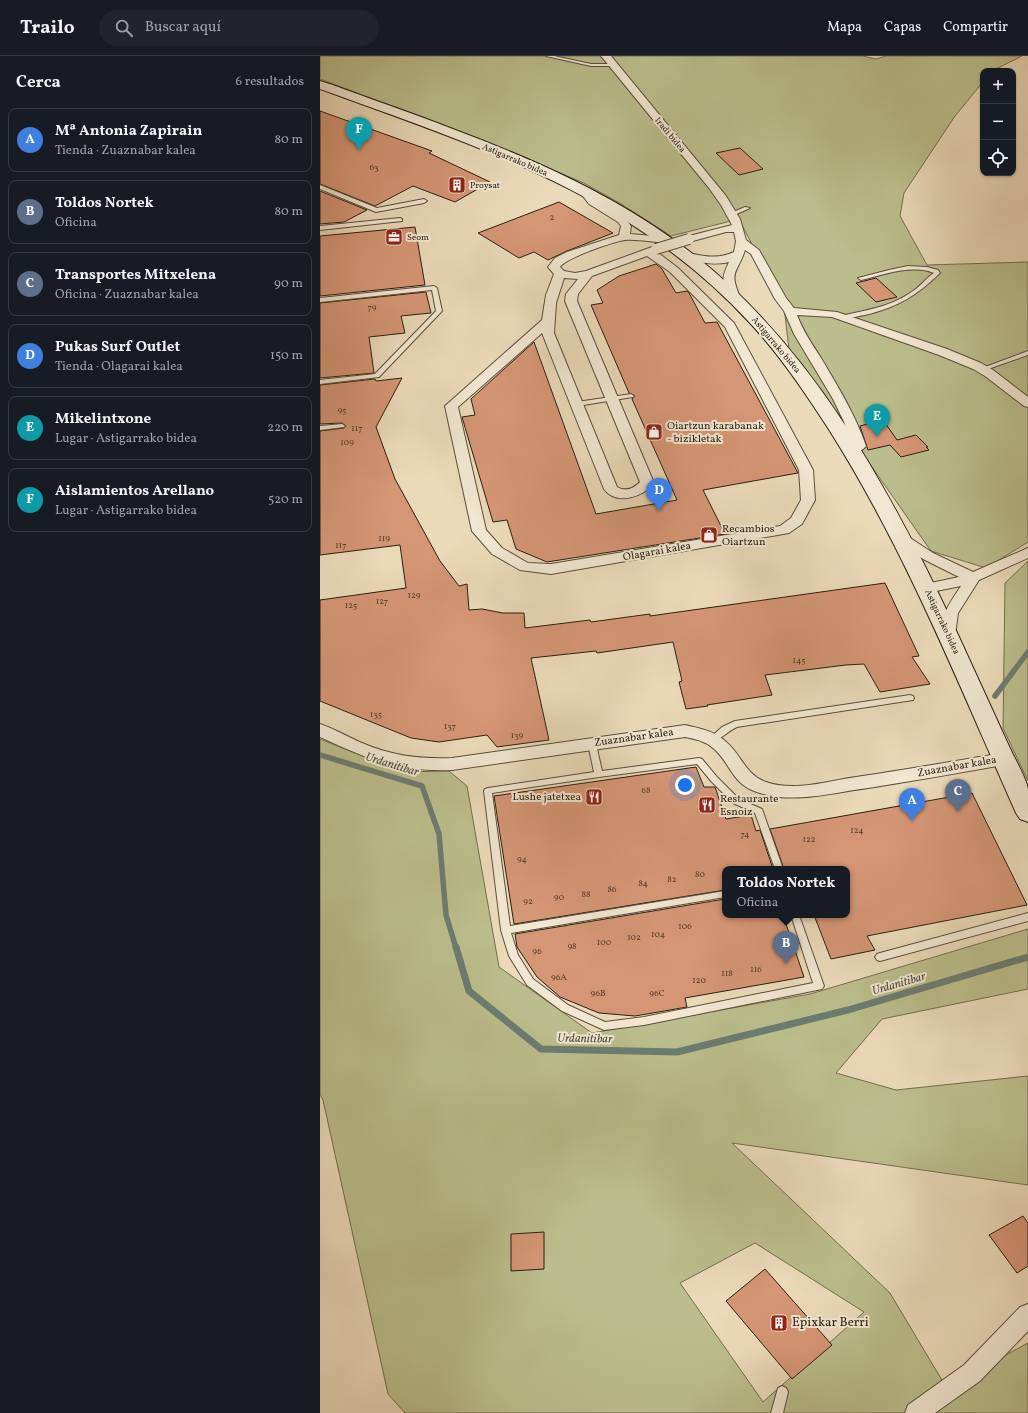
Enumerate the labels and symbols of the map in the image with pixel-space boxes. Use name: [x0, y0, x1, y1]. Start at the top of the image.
street label: Iradi bidea: [651, 115, 689, 156]
pin: F: [346, 117, 372, 150]
street label: Astigarrako bidea: [480, 140, 550, 180]
house number: 63: [369, 161, 379, 174]
building icon: Proysat: [447, 175, 467, 195]
place label: Proysat: [470, 179, 500, 192]
house number: 2: [550, 211, 555, 224]
office icon: Seom: [384, 227, 404, 247]
place label: Seom: [407, 231, 429, 244]
house number: 79: [368, 301, 377, 314]
street label: Astigarrako bidea: [749, 314, 804, 376]
house number: 95: [338, 404, 346, 417]
pin: E: [864, 404, 890, 437]
place label: Oiartzun karabanak - bizikletak: [667, 419, 764, 447]
house number: 117: [351, 422, 363, 435]
shop icon: Oiartzun karabanak - bizikletak: [644, 422, 664, 442]
house number: 109: [340, 436, 354, 449]
pin: D: [646, 478, 672, 511]
place label: Recambios Oiartzun: [722, 522, 775, 550]
shop icon: Recambios Oiartzun: [699, 525, 719, 545]
house number: 119: [378, 532, 390, 545]
house number: 117: [335, 539, 347, 552]
street label: Olagarai kalea: [622, 539, 693, 565]
street label: Astigarrako bidea: [921, 588, 963, 657]
house number: 129: [408, 589, 421, 602]
house number: 127: [376, 595, 388, 608]
house number: 125: [345, 599, 357, 612]
house number: 145: [793, 654, 805, 667]
house number: 135: [370, 708, 382, 721]
house number: 137: [444, 720, 456, 733]
street label: Zuaznabar kalea: [593, 725, 675, 751]
house number: 139: [511, 729, 524, 742]
water label: Urdanitibar: [363, 749, 421, 781]
street label: Zuaznabar kalea: [916, 753, 998, 781]
your location: [675, 775, 695, 795]
pin: C: [945, 779, 971, 812]
house number: 68: [641, 784, 651, 797]
restaurant icon: Lushe jatetxea: [584, 787, 604, 807]
pin: A: [899, 788, 925, 821]
place label: Lushe jatetxea: [513, 790, 582, 805]
place label: Restaurante Esnoiz: [720, 792, 778, 820]
restaurant icon: Restaurante Esnoiz: [697, 795, 717, 815]
house number: 124: [850, 824, 864, 837]
house number: 74: [741, 828, 749, 841]
house number: 122: [802, 833, 816, 846]
house number: 94: [517, 853, 527, 866]
house number: 80: [695, 868, 706, 881]
house number: 82: [667, 873, 677, 886]
house number: 84: [638, 877, 648, 890]
house number: 86: [607, 883, 617, 896]
house number: 88: [581, 888, 591, 901]
house number: 90: [554, 891, 565, 904]
house number: 92: [523, 895, 533, 908]
house number: 106: [678, 920, 692, 933]
house number: 104: [651, 928, 665, 941]
house number: 102: [627, 931, 641, 944]
pin: B: [773, 931, 799, 964]
house number: 100: [597, 936, 612, 949]
house number: 98: [567, 940, 577, 953]
house number: 96: [532, 945, 542, 958]
house number: 116: [750, 963, 762, 976]
house number: 118: [721, 967, 733, 980]
water label: Urdanitibar: [870, 969, 928, 999]
house number: 96A: [551, 971, 568, 984]
house number: 120: [692, 974, 706, 987]
house number: 96B: [590, 987, 606, 1000]
house number: 96C: [649, 987, 665, 1000]
water label: Urdanitibar: [557, 1031, 613, 1047]
building icon: Epixkar Berri: [769, 1313, 789, 1333]
place label: Epixkar Berri: [792, 1314, 869, 1332]

